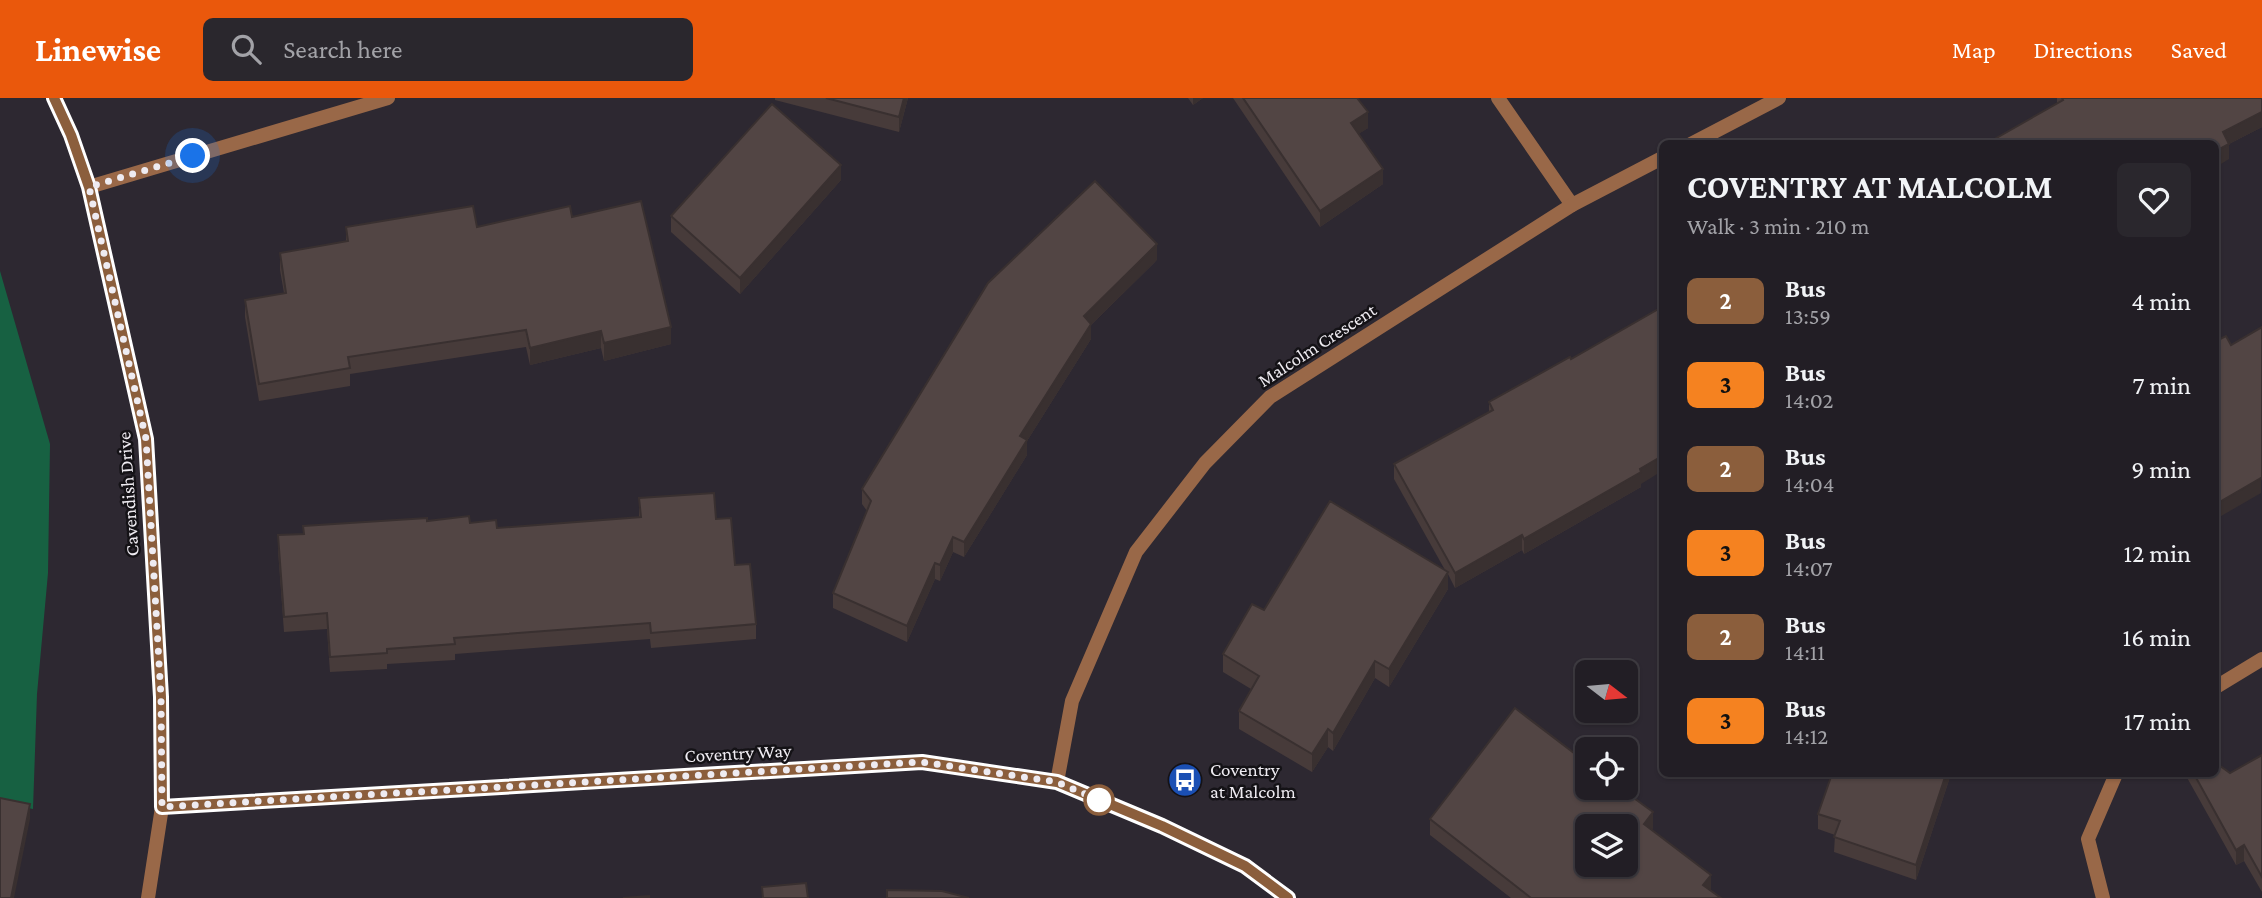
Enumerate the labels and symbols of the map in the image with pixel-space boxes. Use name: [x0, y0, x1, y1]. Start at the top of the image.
your location: [175, 138, 210, 173]
street label: Malcolm Crescent: [1254, 299, 1381, 391]
street label: Cavendish Drive: [113, 431, 143, 557]
north arrow: [1575, 660, 1638, 723]
street label: Coventry Way: [684, 740, 792, 766]
place label: Coventry at Malcolm: [1210, 759, 1296, 802]
bus stop icon: Coventry at Malcolm: [1166, 761, 1204, 799]
unlabelled marker: [1084, 785, 1114, 815]

